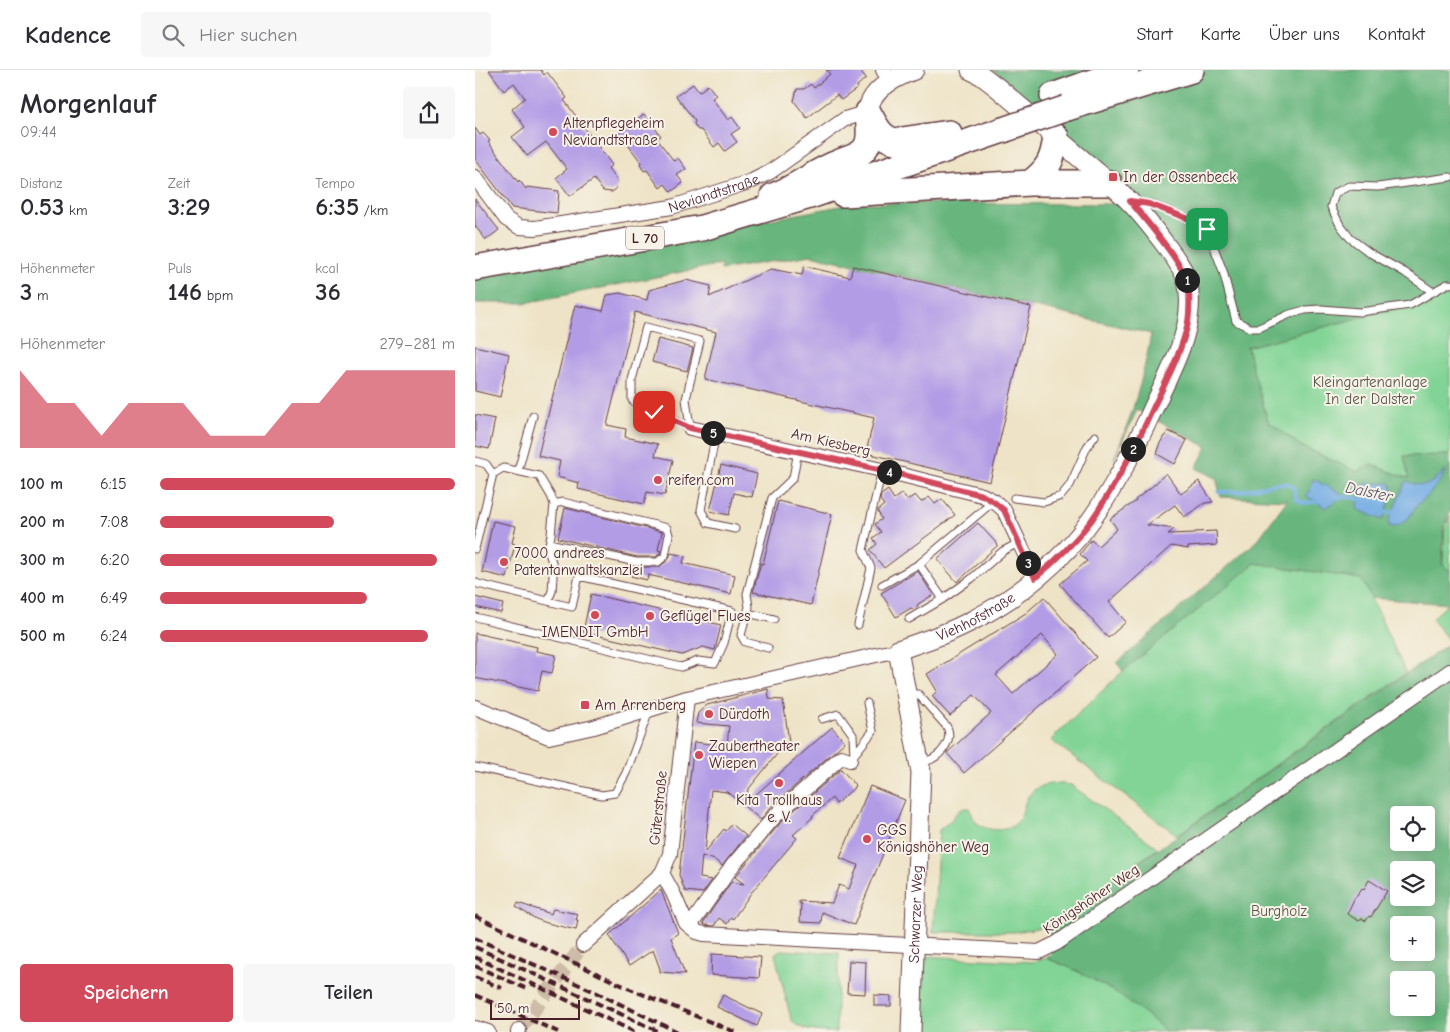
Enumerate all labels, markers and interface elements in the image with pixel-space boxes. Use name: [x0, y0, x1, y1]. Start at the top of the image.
search box: [141, 12, 491, 57]
text: Kadence: [25, 21, 111, 49]
icon: search: [159, 21, 187, 49]
text: Hier suchen: [199, 24, 298, 46]
text: Start: [1136, 24, 1173, 45]
text: Karte: [1201, 24, 1241, 45]
text: Über uns: [1269, 24, 1340, 45]
text: Kontakt: [1368, 24, 1425, 45]
button: share: [403, 87, 455, 139]
text: Morgenlauf: [20, 88, 156, 120]
place label: Altenpflegeheim Neviandtstraße: [563, 114, 664, 149]
text: 09:44: [20, 123, 57, 141]
marker: Altenpflegeheim Neviandtstraße: [547, 126, 559, 138]
place label: In der Ossenbeck: [1123, 168, 1237, 186]
street label: Neviandtstraße: [666, 170, 763, 217]
marker: In der Ossenbeck: [1107, 171, 1119, 183]
text: Distanz: [20, 175, 62, 192]
text: Zeit: [168, 175, 190, 192]
text: Tempo: [315, 175, 355, 192]
text: 0.53: [20, 192, 64, 221]
text: 3:29: [168, 192, 211, 221]
text: 6:35: [315, 192, 359, 221]
text: km: [64, 202, 87, 219]
text: /km: [359, 202, 388, 219]
pin: [1186, 208, 1228, 250]
icon: arrive: [1193, 215, 1221, 243]
road number: L 70: [626, 226, 664, 250]
text: Höhenmeter: [20, 260, 95, 277]
text: Puls: [168, 260, 192, 277]
text: kcal: [315, 260, 339, 277]
pin: 1: [1175, 268, 1199, 292]
text: 1: [1185, 272, 1190, 289]
text: 3: [20, 277, 32, 306]
text: 146: [168, 277, 202, 306]
text: 36: [315, 277, 341, 306]
text: m: [32, 287, 49, 304]
text: bpm: [202, 287, 233, 304]
text: Höhenmeter: [20, 335, 105, 353]
text: 279–281 m: [380, 335, 455, 353]
park label: Kleingartenanlage In der Dalster: [1313, 373, 1428, 408]
pin: [633, 391, 675, 433]
icon: check: [640, 398, 668, 426]
pin: 5: [701, 420, 725, 446]
street label: Am Kiesberg: [790, 424, 872, 460]
text: 5: [710, 425, 717, 442]
pin: 2: [1121, 436, 1145, 462]
text: 2: [1130, 441, 1137, 458]
pin: 4: [877, 460, 901, 484]
text: 4: [886, 464, 893, 481]
place label: reifen.com: [668, 471, 734, 489]
marker: reifen.com: [652, 474, 664, 486]
text: 100 m: [20, 475, 63, 493]
text: 6:15: [100, 475, 127, 493]
water label: Dalster: [1344, 478, 1395, 506]
text: 200 m: [20, 513, 65, 531]
text: 7:08: [100, 513, 128, 531]
place label: 7000 andrees Patentanwaltskanzlei: [514, 544, 643, 579]
pin: 3: [1015, 550, 1041, 576]
text: 300 m: [20, 551, 65, 569]
text: 6:20: [100, 551, 130, 569]
text: 3: [1025, 555, 1032, 572]
marker: 7000 andrees Patentanwaltskanzlei: [498, 556, 510, 568]
street label: Viehhofstraße: [934, 588, 1019, 645]
text: 400 m: [20, 589, 64, 607]
text: 6:49: [100, 589, 128, 607]
place label: Geflügel Flues: [660, 607, 751, 625]
marker: IMENDIT GmbH: [589, 609, 601, 621]
marker: Geflügel Flues: [644, 610, 656, 622]
place label: IMENDIT GmbH: [541, 623, 649, 641]
text: 500 m: [20, 627, 65, 645]
text: 6:24: [100, 627, 128, 645]
place label: Am Arrenberg: [595, 696, 686, 714]
marker: Am Arrenberg: [579, 699, 591, 711]
place label: Dürdoth: [719, 705, 770, 723]
marker: Dürdoth: [703, 708, 715, 720]
place label: Zaubertheater Wiepen: [709, 737, 800, 772]
marker: Zaubertheater Wiepen: [693, 749, 705, 761]
street label: Güterstraße: [645, 769, 671, 846]
marker: Kita Trollhaus e. V.: [773, 777, 785, 789]
place label: Kita Trollhaus e. V.: [736, 791, 822, 826]
map controls: [1390, 806, 1435, 1016]
button: locate: [1390, 806, 1435, 851]
place label: GGS Königshöher Weg: [877, 821, 989, 856]
marker: GGS Königshöher Weg: [861, 833, 873, 845]
street label: Königshöher Weg: [1039, 860, 1143, 938]
button: layers: [1390, 861, 1435, 906]
street label: Schwarzer Weg: [905, 865, 926, 963]
park label: Burgholz: [1251, 902, 1308, 920]
button: +: [1390, 916, 1435, 961]
button: Speichern: [20, 964, 233, 1022]
button: Teilen: [243, 964, 455, 1022]
button: −: [1390, 971, 1435, 1016]
scale bar: [490, 997, 580, 1020]
text: 50 m: [497, 1000, 529, 1017]

